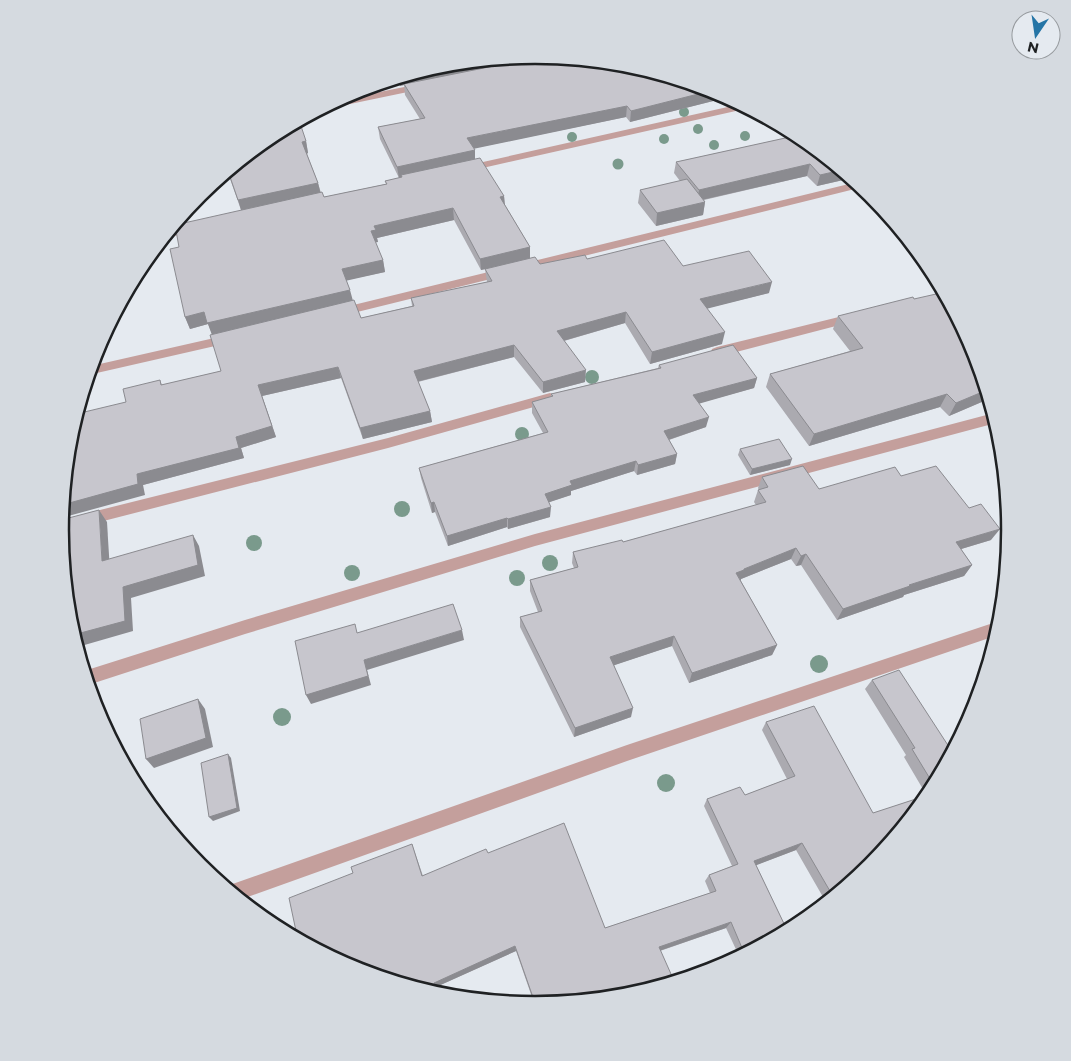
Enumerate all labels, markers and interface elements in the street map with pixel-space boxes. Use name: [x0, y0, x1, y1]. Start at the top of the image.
north arrow: [1011, 10, 1061, 60]
text: N: [1026, 38, 1041, 58]

